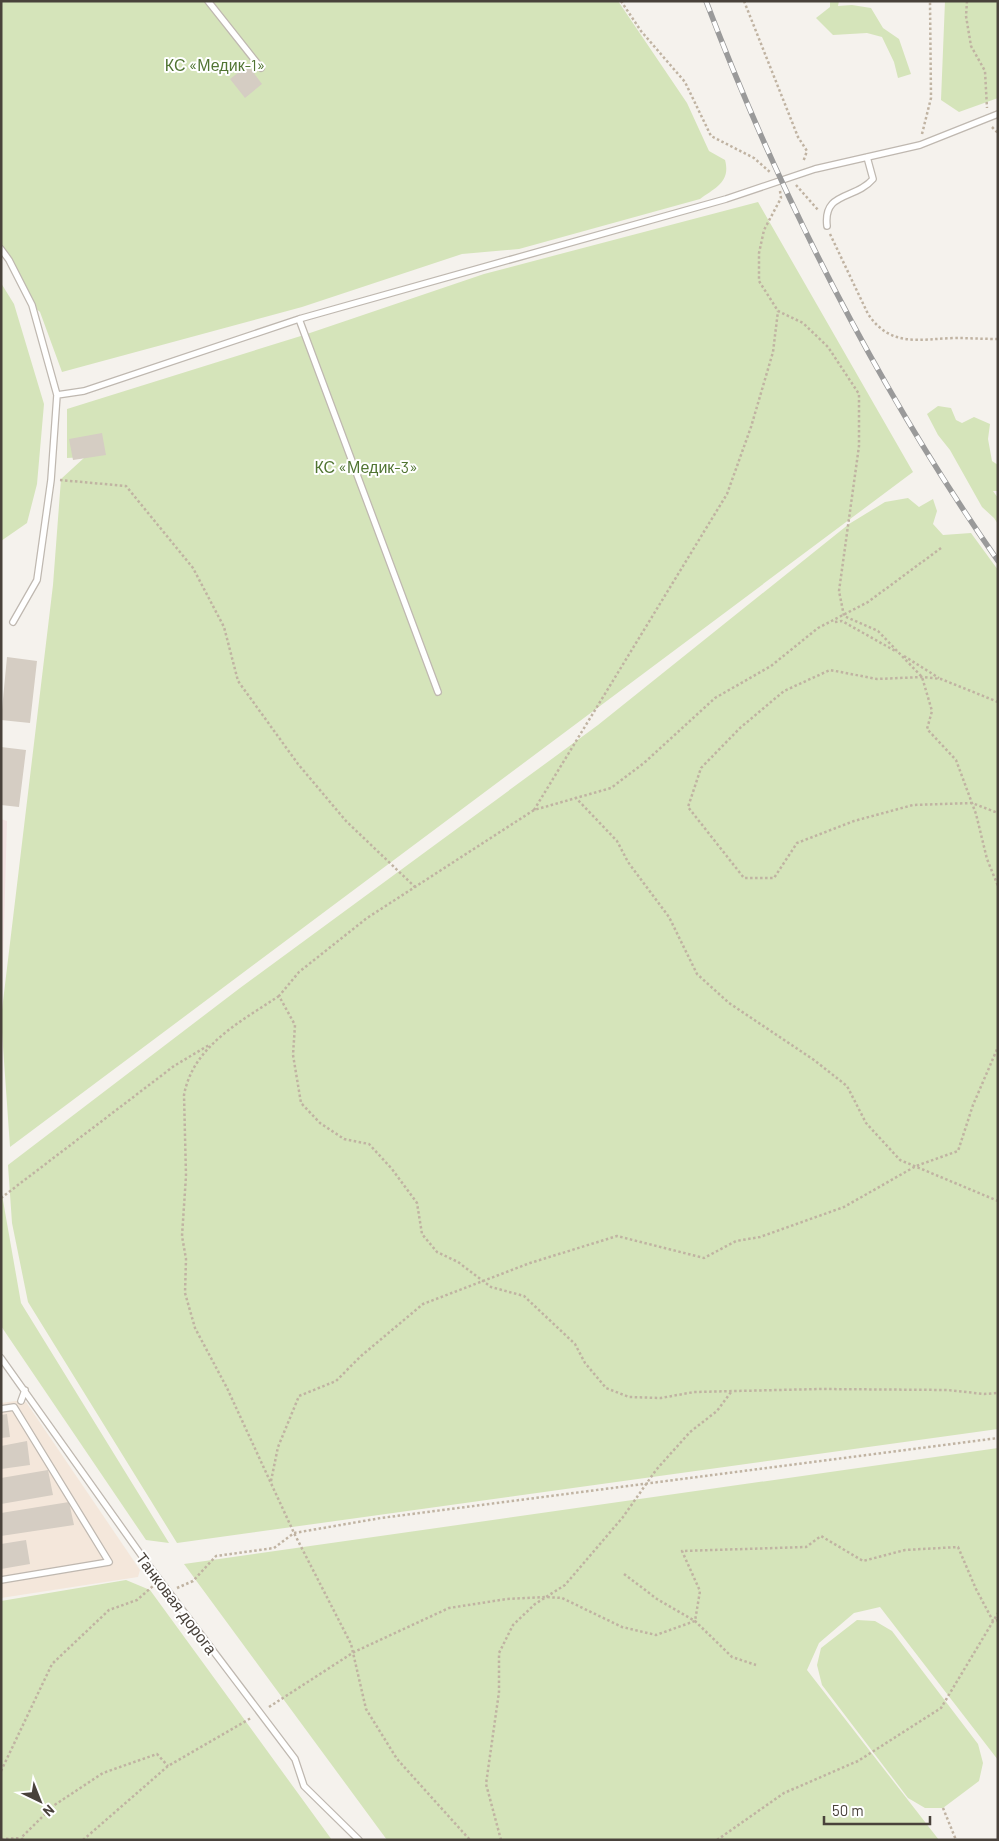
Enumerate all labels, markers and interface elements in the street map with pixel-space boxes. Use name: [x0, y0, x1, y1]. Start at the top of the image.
park label: КС «Медик-1»: [165, 55, 265, 74]
park label: КС «Медик-3»: [314, 457, 418, 476]
street label: Танковая дорога: [133, 1548, 221, 1658]
north arrow: [15, 1776, 65, 1826]
scale bar: [824, 1794, 930, 1826]
text: N: [40, 1801, 58, 1820]
text: 50 m: [832, 1801, 864, 1819]

